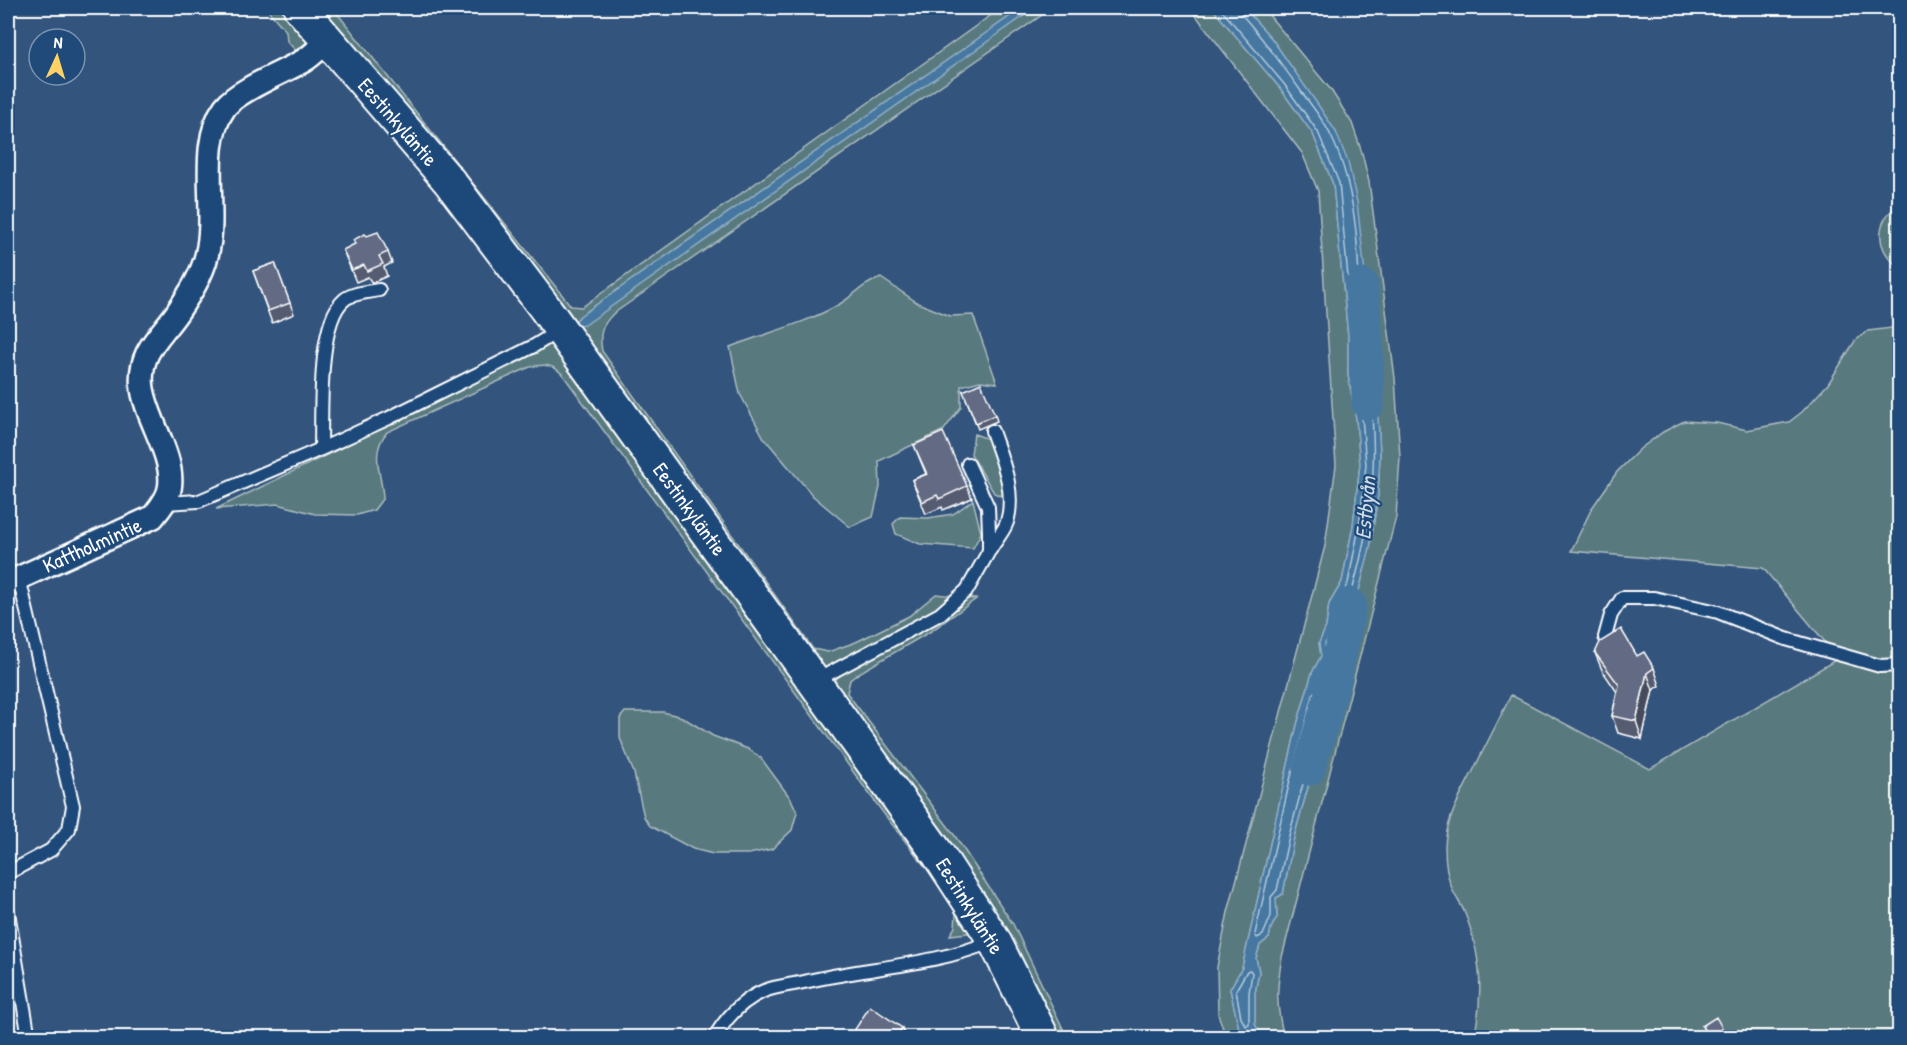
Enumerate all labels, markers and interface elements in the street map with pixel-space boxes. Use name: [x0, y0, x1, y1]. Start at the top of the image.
north arrow: [27, 27, 87, 87]
text: N: [53, 31, 64, 53]
street label: Eestinkyläntie: [352, 72, 444, 172]
street label: Eestinkyläntie: [646, 457, 734, 561]
water label: Estbyån: [1347, 473, 1383, 541]
street label: Kattholmintie: [38, 510, 146, 580]
street label: Eestinkyläntie: [929, 852, 1011, 960]

